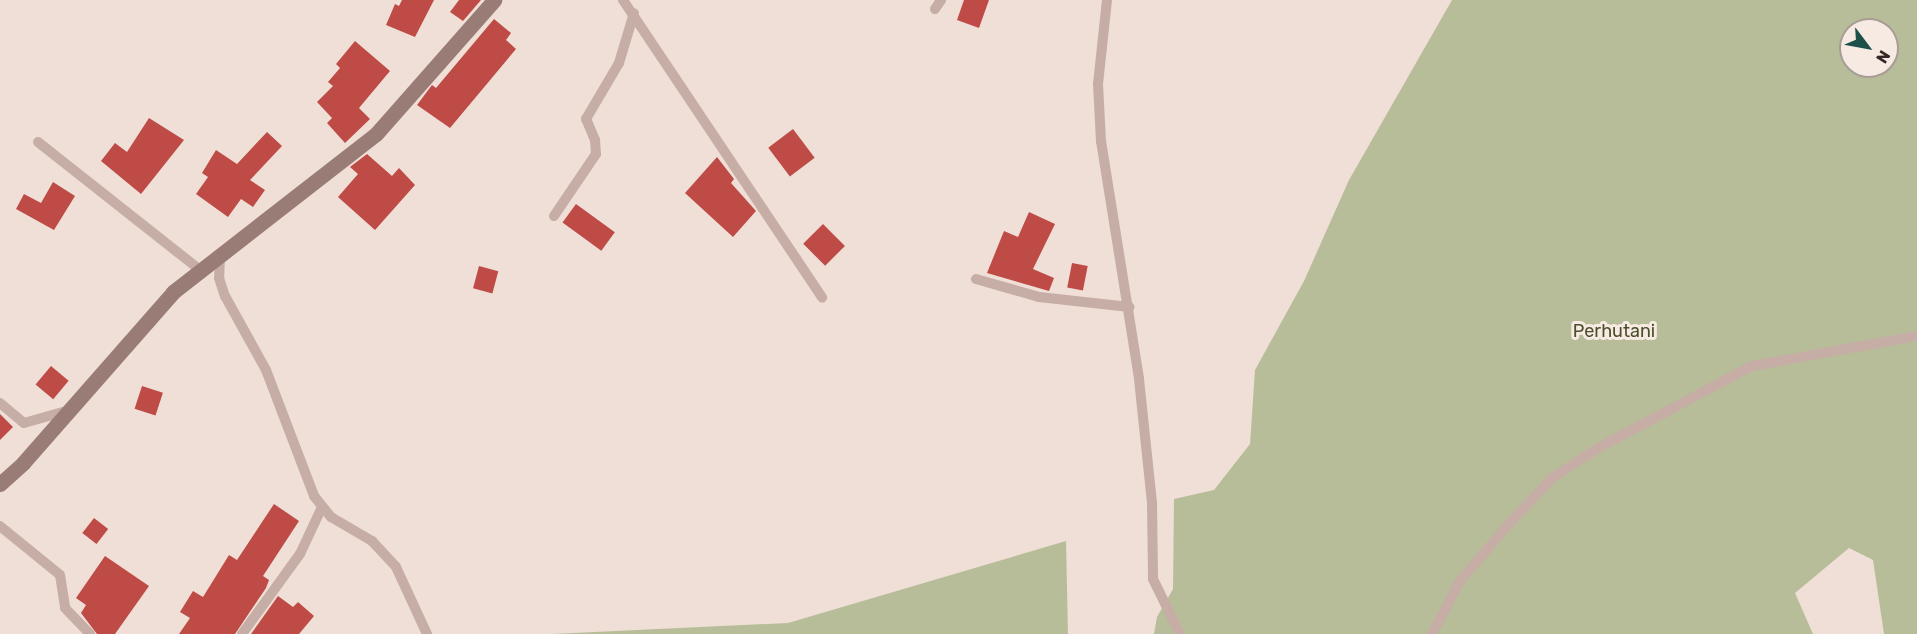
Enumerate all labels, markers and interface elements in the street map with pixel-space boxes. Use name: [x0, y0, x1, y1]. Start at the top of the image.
north arrow: [1839, 18, 1899, 78]
text: N: [1872, 47, 1894, 67]
park label: Perhutani: [1573, 320, 1655, 342]

